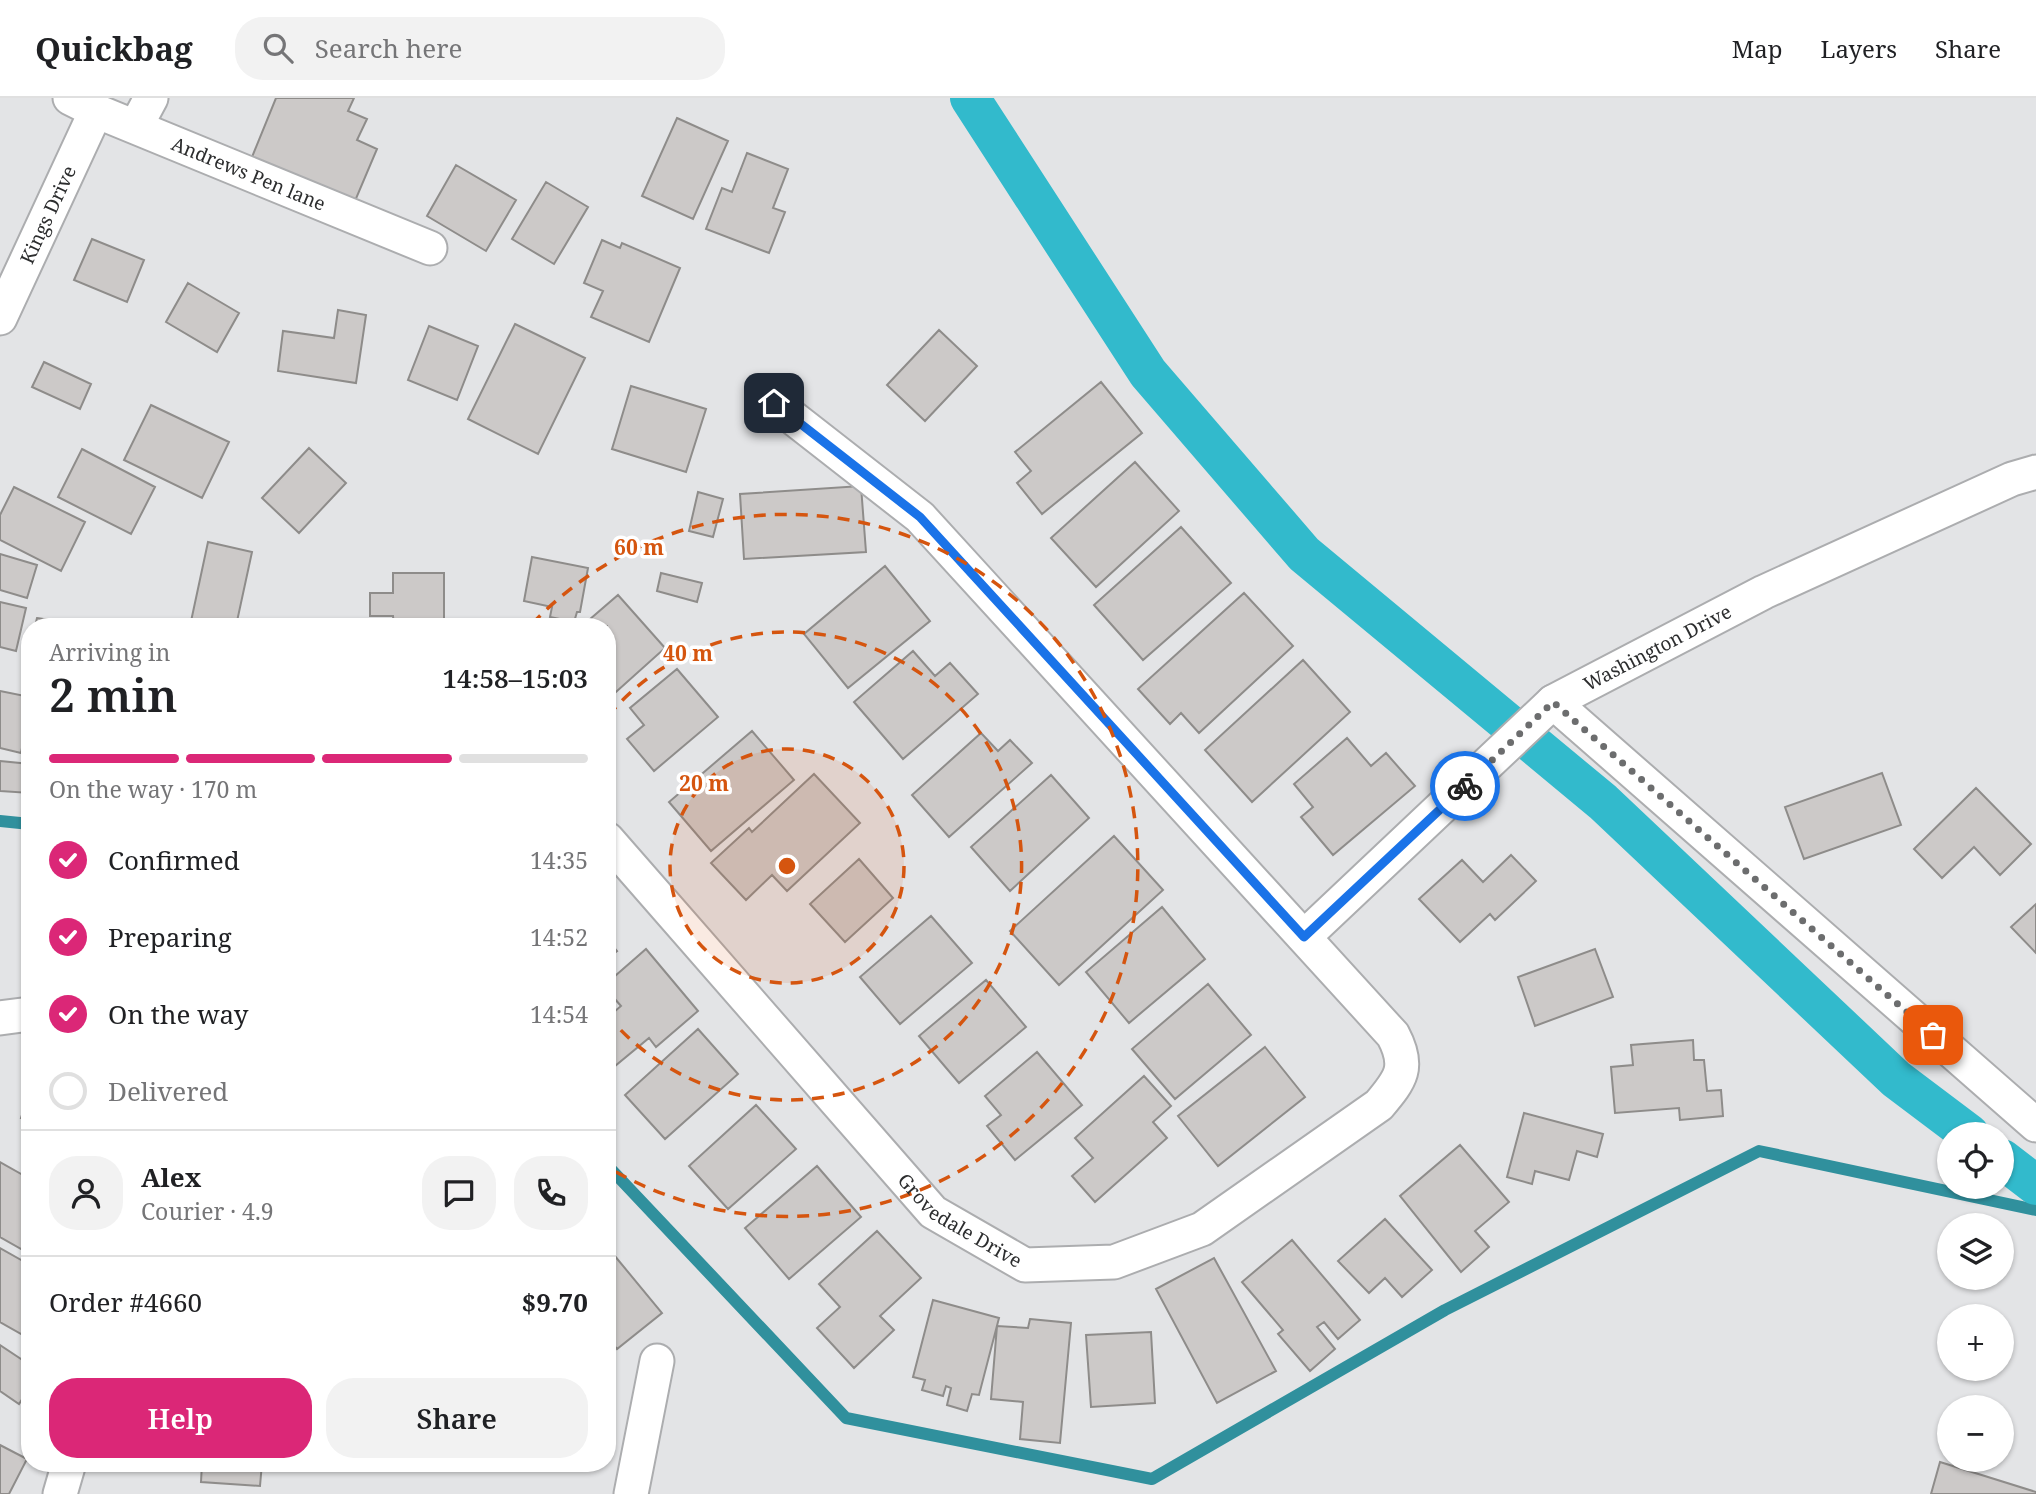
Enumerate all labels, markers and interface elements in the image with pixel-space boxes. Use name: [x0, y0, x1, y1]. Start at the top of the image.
search box: [235, 17, 725, 80]
text: Quickbag: [35, 26, 193, 71]
icon: search: [259, 29, 297, 67]
text: Search here: [315, 30, 462, 66]
text: Map: [1732, 32, 1783, 65]
text: Layers: [1821, 32, 1897, 65]
text: Share: [1935, 32, 2001, 65]
street label: Andrews Pen lane: [168, 130, 330, 217]
street label: Kings Drive: [14, 161, 82, 268]
pin: [744, 373, 804, 433]
icon: home: [755, 384, 793, 422]
text: 60 m: [614, 533, 664, 561]
street label: Washington Drive: [1579, 598, 1736, 697]
text: Arriving in: [49, 636, 170, 668]
text: 40 m: [663, 639, 713, 667]
text: 14:58–15:03: [442, 660, 588, 696]
text: 2 min: [49, 663, 177, 725]
courier: [1430, 751, 1500, 821]
icon: bike: [1446, 767, 1484, 805]
text: 20 m: [679, 769, 729, 797]
text: On the way · 170 m: [49, 773, 257, 805]
icon: check: [49, 841, 87, 879]
text: Confirmed: [108, 842, 240, 878]
text: 14:35: [530, 844, 588, 876]
centre of rings: [775, 854, 799, 878]
icon: check: [49, 918, 87, 956]
text: Preparing: [108, 919, 232, 955]
text: 14:52: [530, 921, 588, 953]
icon: check: [49, 995, 87, 1033]
text: On the way: [108, 996, 248, 1032]
text: 14:54: [530, 998, 588, 1030]
pin: [1903, 1005, 1963, 1065]
icon: bag: [1914, 1016, 1952, 1054]
text: Delivered: [108, 1073, 228, 1109]
map controls: [1937, 1122, 2014, 1472]
button: locate: [1937, 1122, 2014, 1199]
button: person: [49, 1156, 123, 1230]
button: chat: [422, 1156, 496, 1230]
button: phone: [514, 1156, 588, 1230]
text: Alex: [141, 1159, 201, 1195]
street label: Grovedale Drive: [892, 1168, 1027, 1274]
text: Courier · 4.9: [141, 1195, 274, 1227]
button: layers: [1937, 1213, 2014, 1290]
text: Order #4660: [49, 1284, 202, 1320]
text: $9.70: [522, 1284, 588, 1320]
button: +: [1937, 1304, 2014, 1381]
button: Help: [49, 1378, 312, 1458]
button: Share: [326, 1378, 588, 1458]
button: −: [1937, 1395, 2014, 1472]

